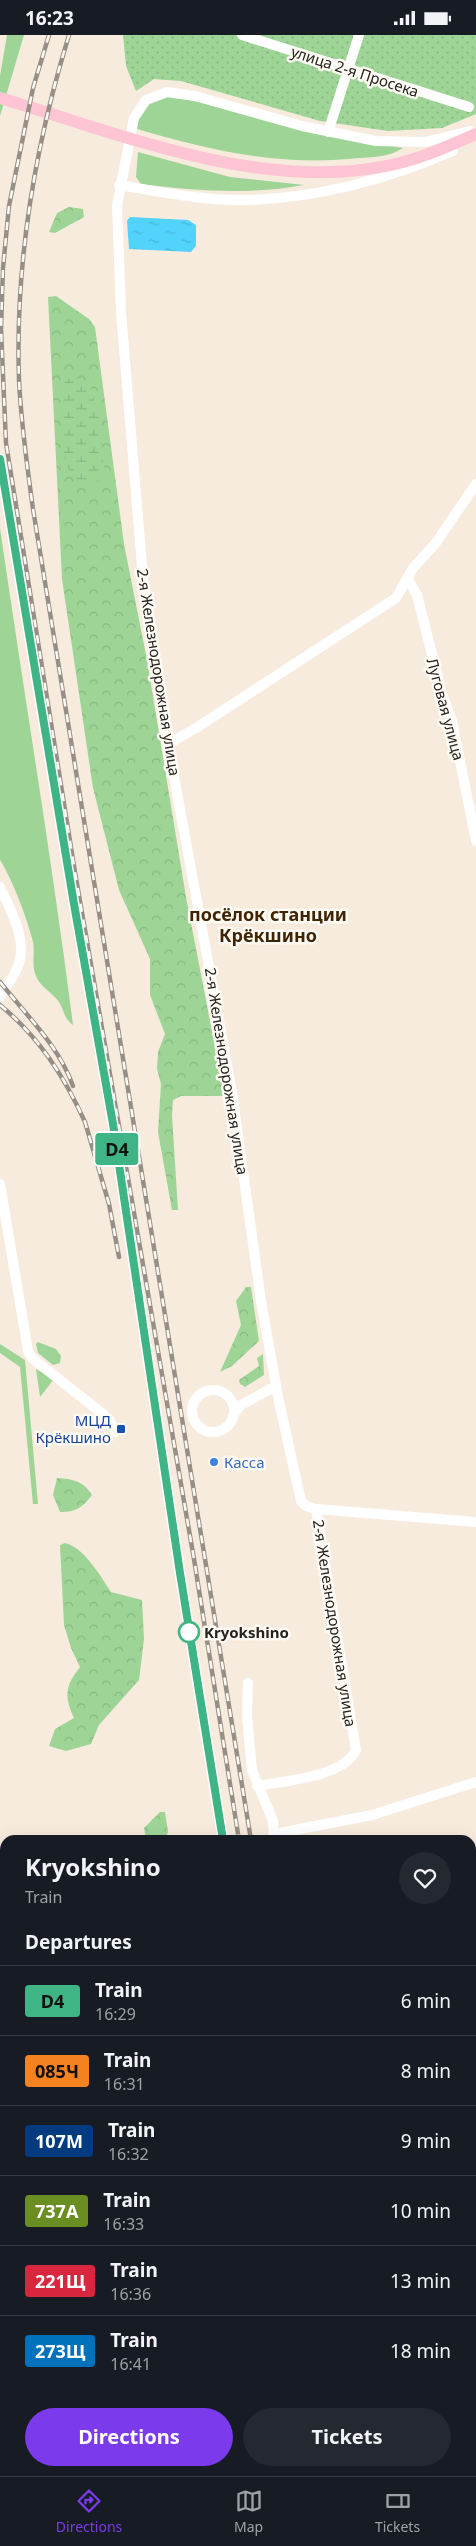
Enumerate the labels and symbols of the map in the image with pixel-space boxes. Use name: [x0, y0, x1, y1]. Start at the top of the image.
street label: улица 2-я Просека: [289, 41, 421, 101]
street label: 2-я Железнодорожная улица: [133, 567, 185, 777]
street label: Луговая улица: [423, 656, 469, 762]
district label: посёлок станции Крёкшино: [189, 902, 347, 947]
street label: 2-я Железнодорожная улица: [201, 966, 253, 1176]
line badge: D4: [94, 1133, 140, 1165]
place label: МЦД Крёкшино: [35, 1410, 111, 1447]
marker: МЦД Крёкшино: [115, 1423, 127, 1435]
place label: Касса: [224, 1452, 265, 1472]
marker: Касса: [208, 1456, 220, 1468]
street label: 2-я Железнодорожная улица: [309, 1518, 361, 1728]
marker: Kryokshino: [178, 1621, 200, 1643]
place label: Kryokshino: [204, 1622, 289, 1642]

